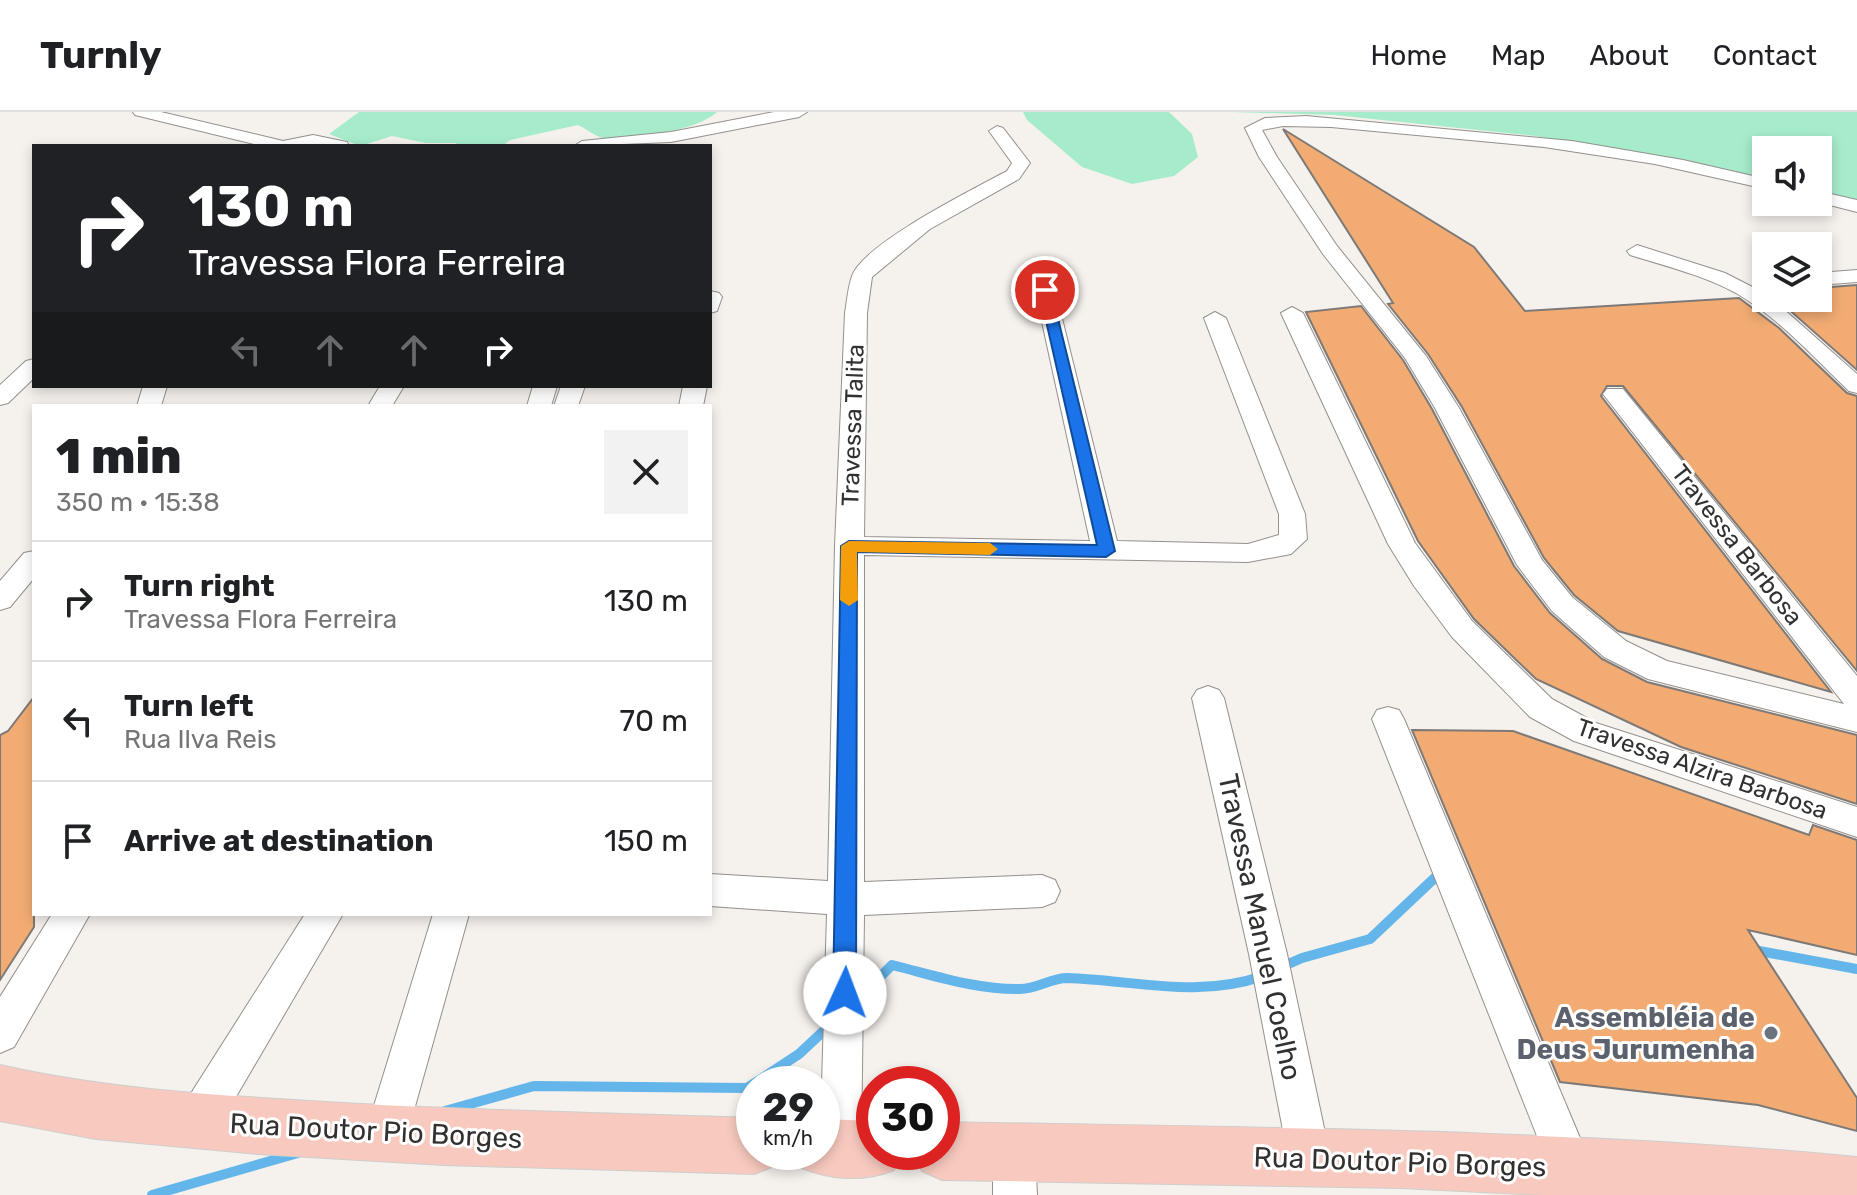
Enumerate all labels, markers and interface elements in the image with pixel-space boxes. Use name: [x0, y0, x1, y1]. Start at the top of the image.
text: Turnly: [40, 32, 162, 78]
text: Home: [1370, 39, 1447, 72]
text: Map: [1491, 39, 1545, 72]
text: About: [1589, 39, 1669, 72]
text: Contact: [1713, 39, 1817, 72]
map controls: [1752, 136, 1832, 312]
button: sound: [1752, 136, 1832, 216]
text: 130 m: [188, 174, 354, 240]
icon: right: [56, 176, 160, 280]
button: layers: [1752, 232, 1832, 312]
text: Travessa Flora Ferreira: [188, 241, 566, 284]
pin: [1011, 256, 1079, 324]
icon: arrive: [1023, 268, 1067, 312]
icon: left: [224, 328, 268, 372]
icon: ahead: [308, 328, 352, 372]
icon: ahead: [392, 328, 436, 372]
icon: right: [476, 328, 520, 372]
street label: Travessa Talita: [836, 343, 870, 507]
text: 1 min: [56, 428, 182, 485]
button: close: [604, 430, 688, 514]
street label: Travessa Barbosa: [1666, 459, 1808, 631]
text: 350 m · 15:38: [56, 487, 220, 518]
text: Turn right: [124, 568, 275, 604]
icon: right: [56, 579, 100, 623]
text: 130 m: [604, 583, 688, 619]
text: Travessa Flora Ferreira: [124, 604, 397, 635]
text: Turn left: [124, 688, 254, 724]
icon: left: [56, 699, 100, 743]
text: 70 m: [620, 703, 688, 739]
street label: Travessa Alzira Barbosa: [1573, 713, 1831, 825]
text: Rua Ilva Reis: [124, 724, 276, 755]
street label: Travessa Manuel Coelho: [1211, 771, 1309, 1083]
icon: arrive: [56, 819, 100, 863]
text: Arrive at destination: [124, 823, 434, 859]
text: 150 m: [604, 823, 688, 859]
position arrow: [803, 951, 887, 1035]
place label: Assembléia de Deus Jurumenha: [1517, 1001, 1755, 1066]
marker: Assembléia de Deus Jurumenha: [1762, 1024, 1780, 1042]
speed limit sign: 30: [856, 1066, 960, 1170]
text: 29: [762, 1084, 814, 1131]
street label: Rua Doutor Pio Borges: [229, 1107, 523, 1155]
text: km/h: [763, 1126, 813, 1150]
street label: Rua Doutor Pio Borges: [1253, 1140, 1547, 1184]

